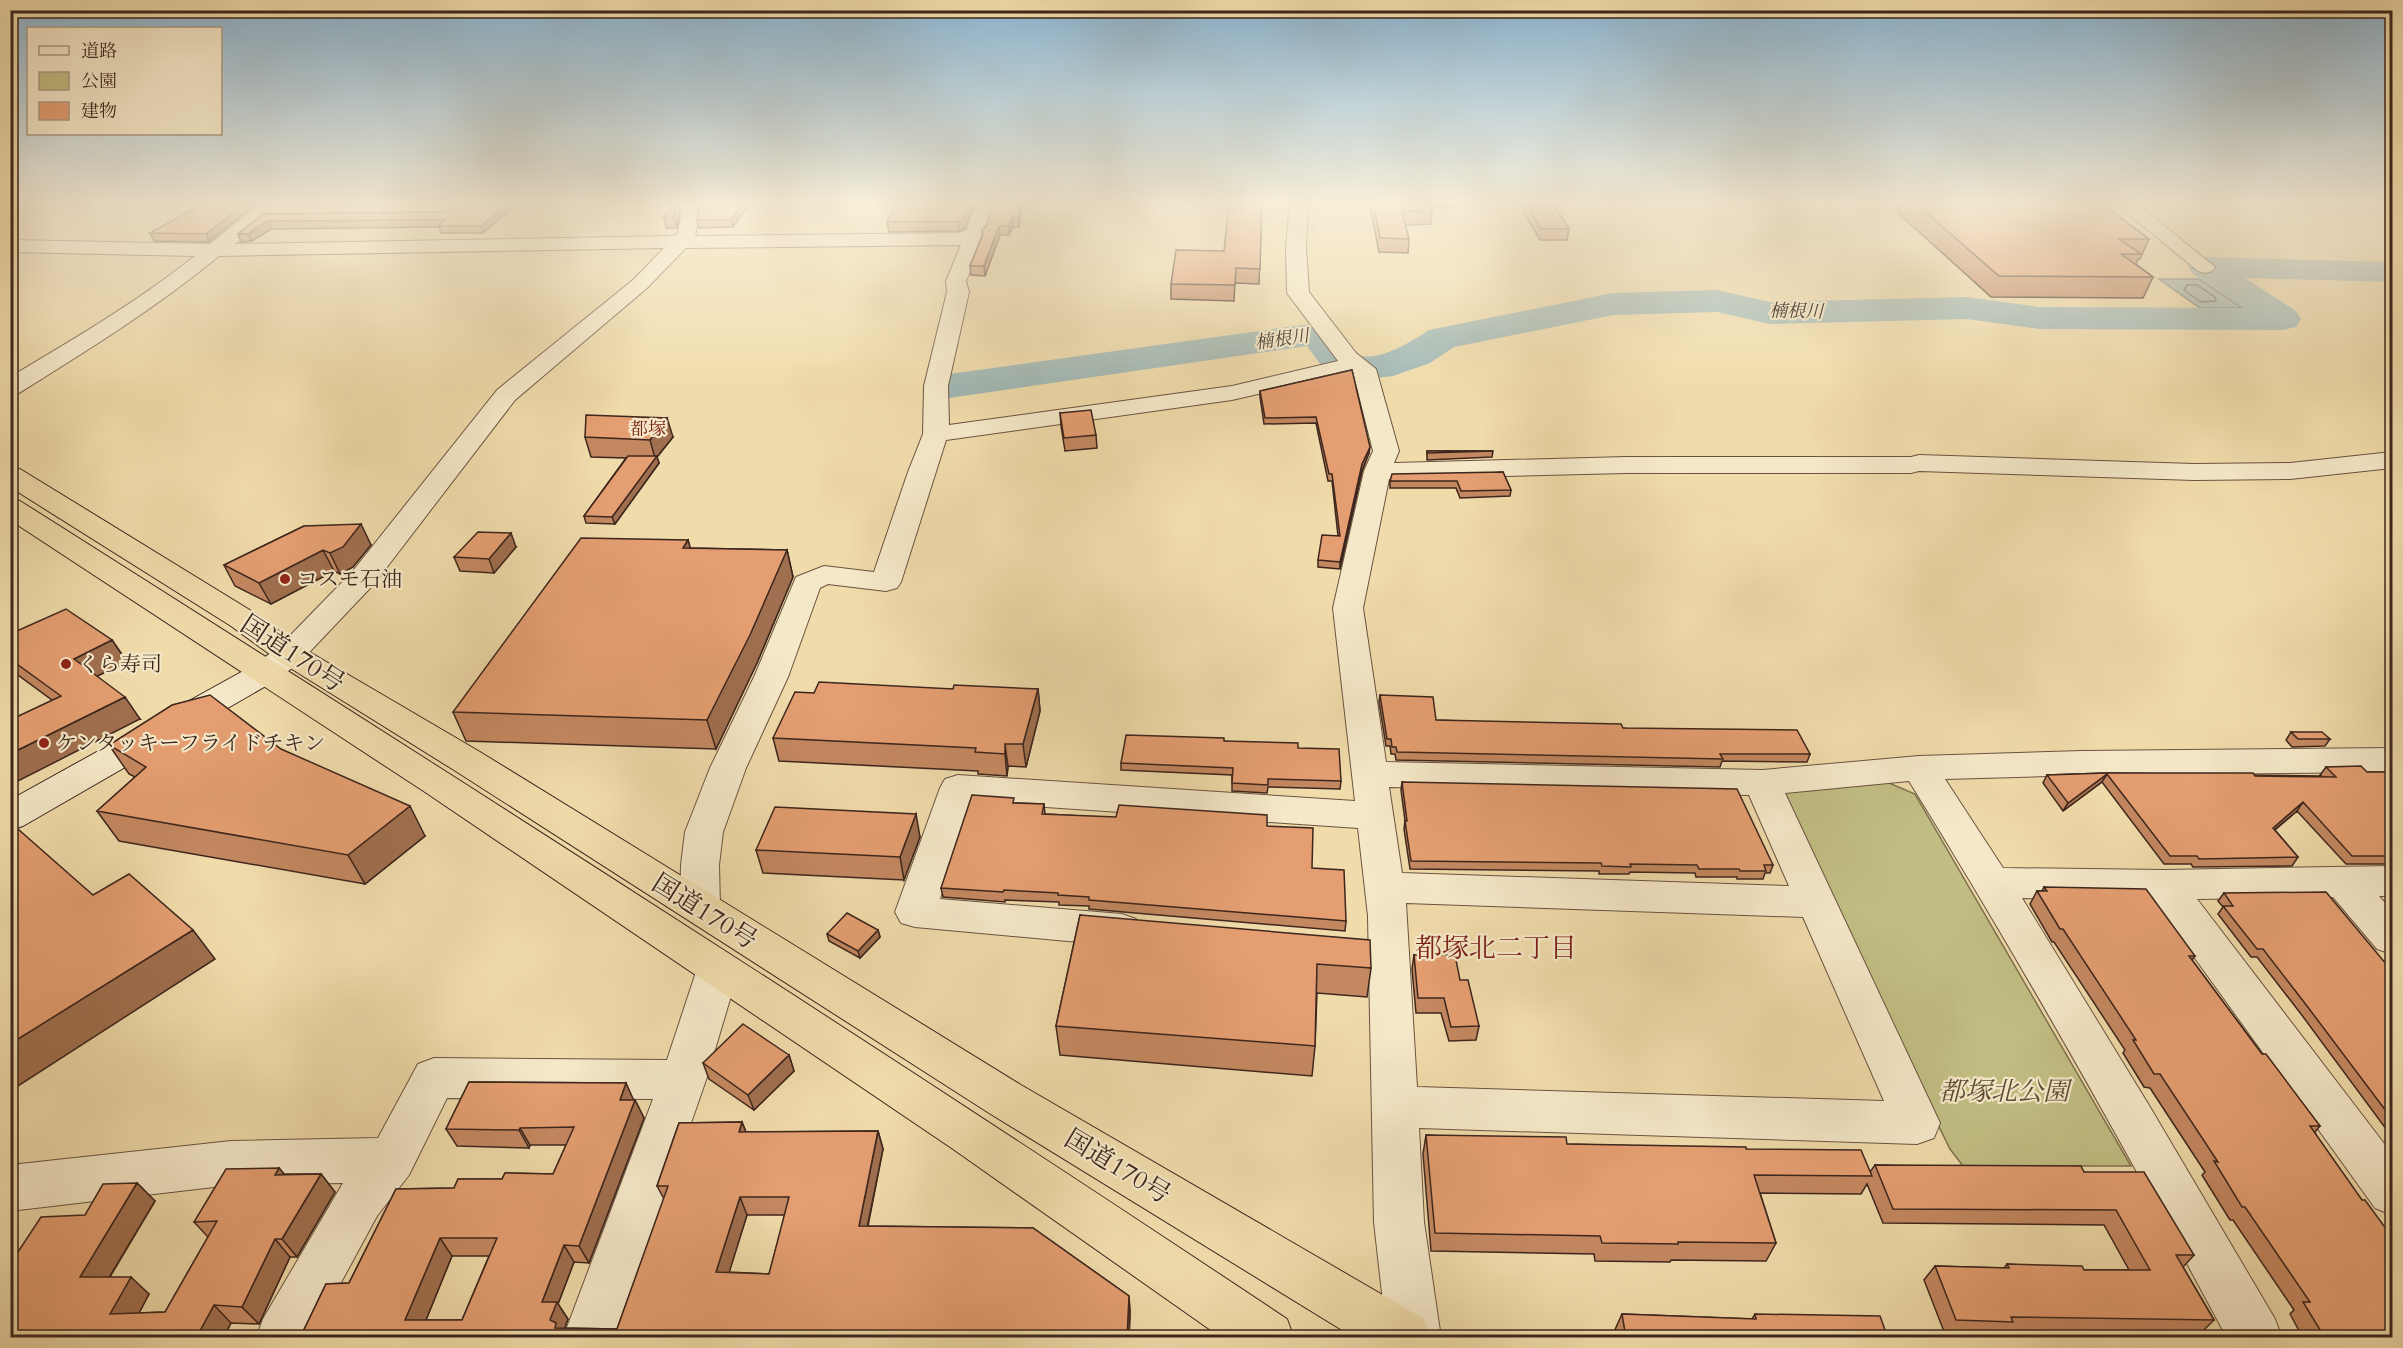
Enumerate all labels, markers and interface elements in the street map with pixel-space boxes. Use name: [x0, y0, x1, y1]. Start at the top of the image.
legend: [27, 27, 222, 135]
text: 道路: [81, 39, 117, 64]
text: 公園: [81, 69, 117, 94]
text: 建物: [81, 99, 117, 124]
water label: 楠根川: [1769, 299, 1825, 325]
water label: 楠根川: [1254, 323, 1313, 356]
district label: 都塚: [630, 417, 666, 442]
place label: コスモ石油: [297, 565, 402, 594]
marker: コスモ石油: [278, 572, 292, 586]
street label: 国道170号: [234, 607, 352, 700]
place label: くら寿司: [78, 650, 162, 679]
marker: くら寿司: [59, 657, 73, 671]
place label: ケンタッキーフライドチキン: [56, 729, 325, 758]
marker: ケンタッキーフライドチキン: [37, 736, 51, 750]
street label: 国道170号: [645, 865, 764, 958]
district label: 都塚北二丁目: [1415, 930, 1577, 967]
park label: 都塚北公園: [1939, 1074, 2073, 1109]
street label: 国道170号: [1058, 1121, 1177, 1212]

